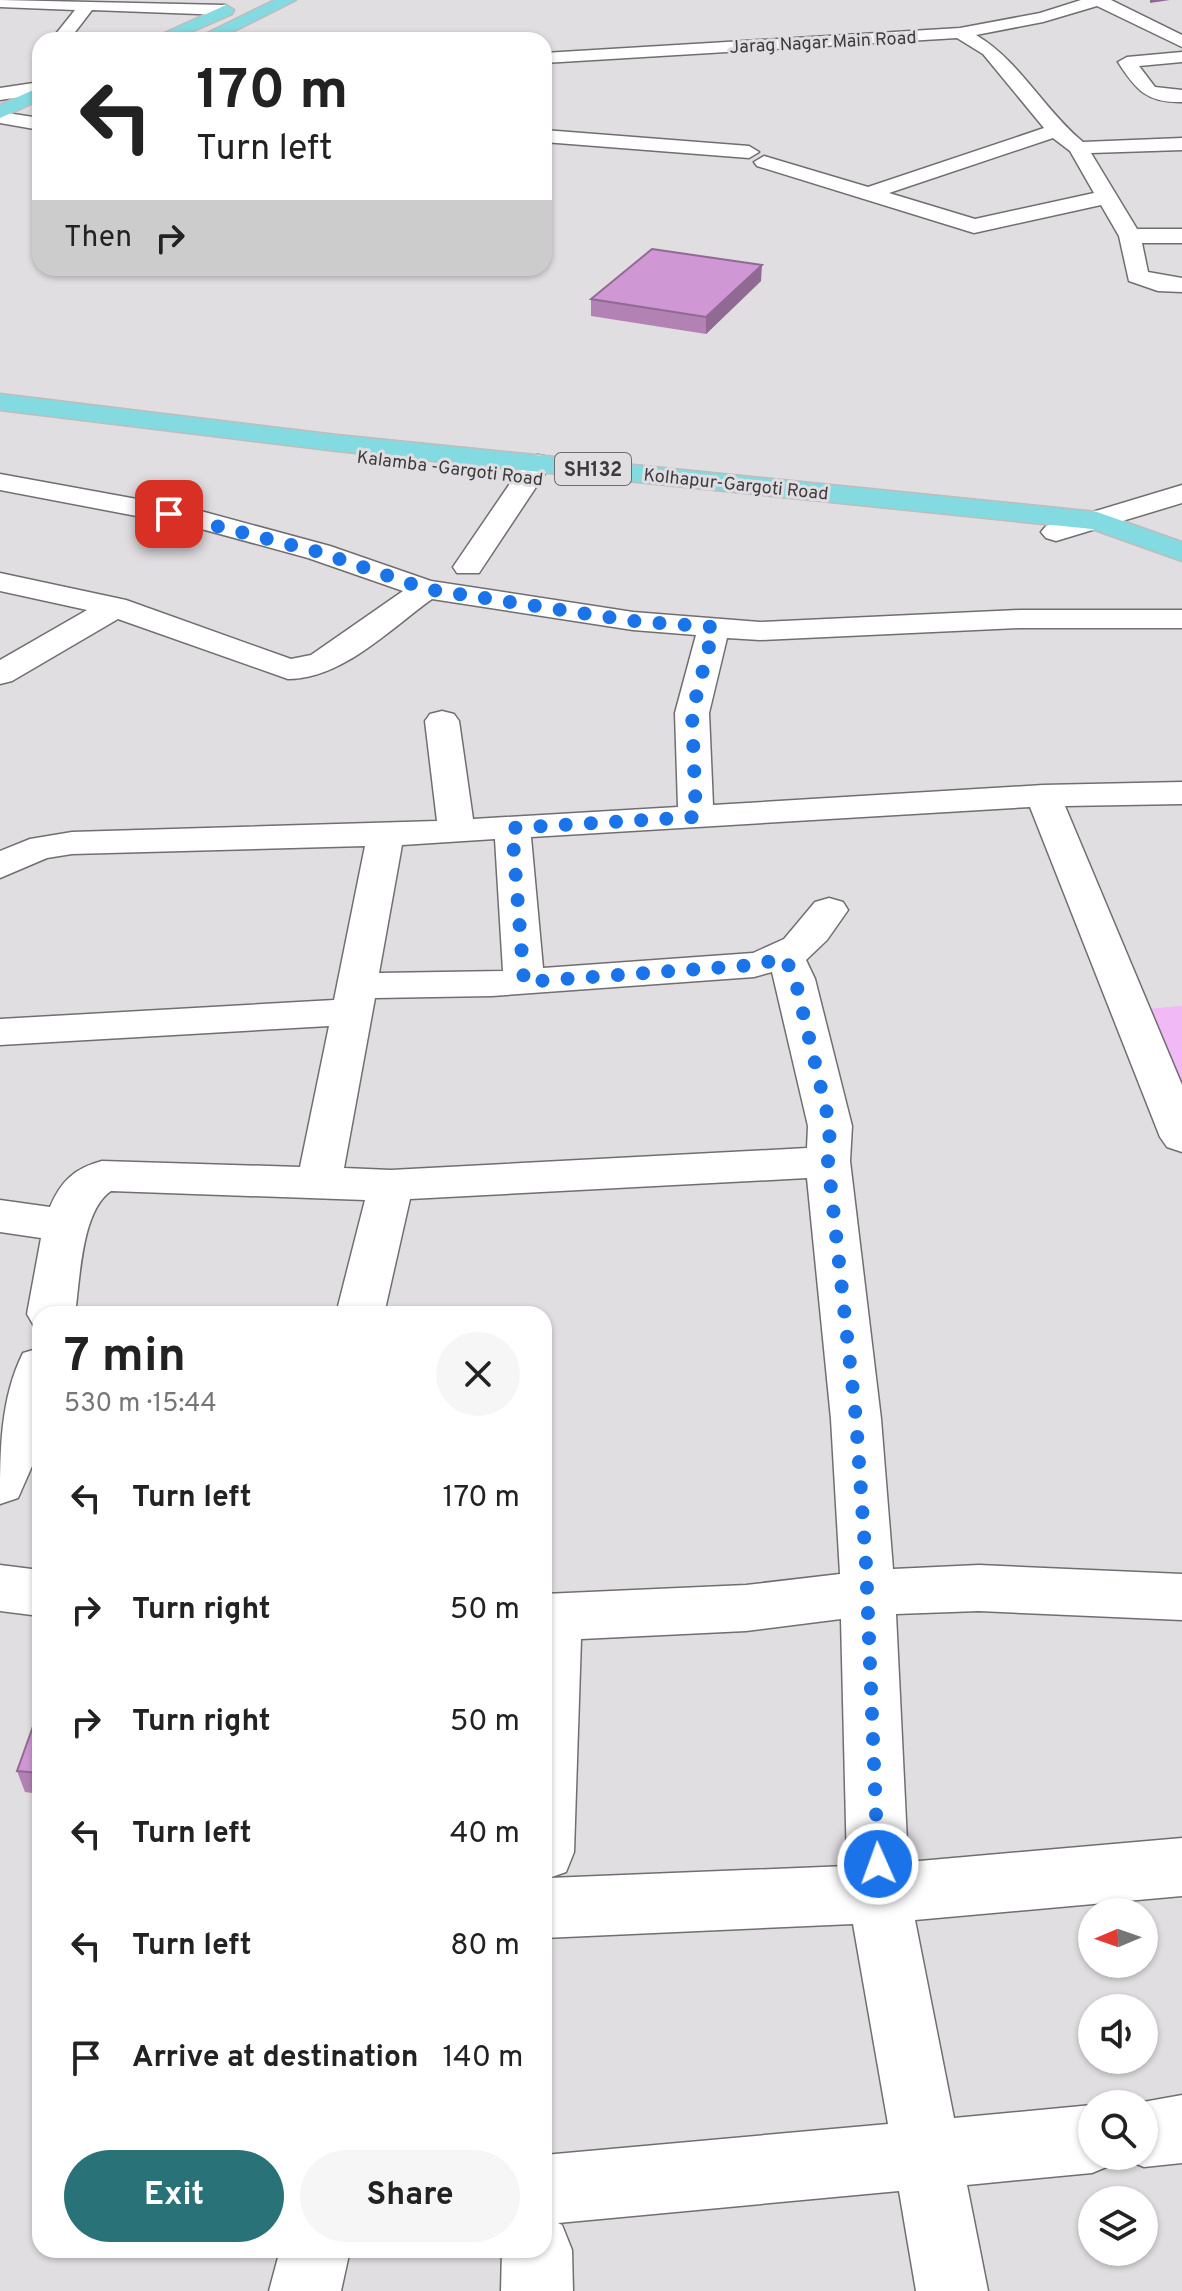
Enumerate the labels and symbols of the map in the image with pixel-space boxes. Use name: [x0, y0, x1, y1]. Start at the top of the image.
street label: Jarag Nagar Main Road: [729, 27, 917, 60]
street label: Kalamba -Gargoti Road: [355, 447, 544, 492]
road number: SH132: [555, 453, 631, 485]
street label: Kolhapur-Gargoti Road: [642, 464, 829, 507]
pin: [135, 480, 203, 548]
position arrow: [836, 1822, 920, 1906]
north arrow: [1078, 1898, 1158, 1978]

